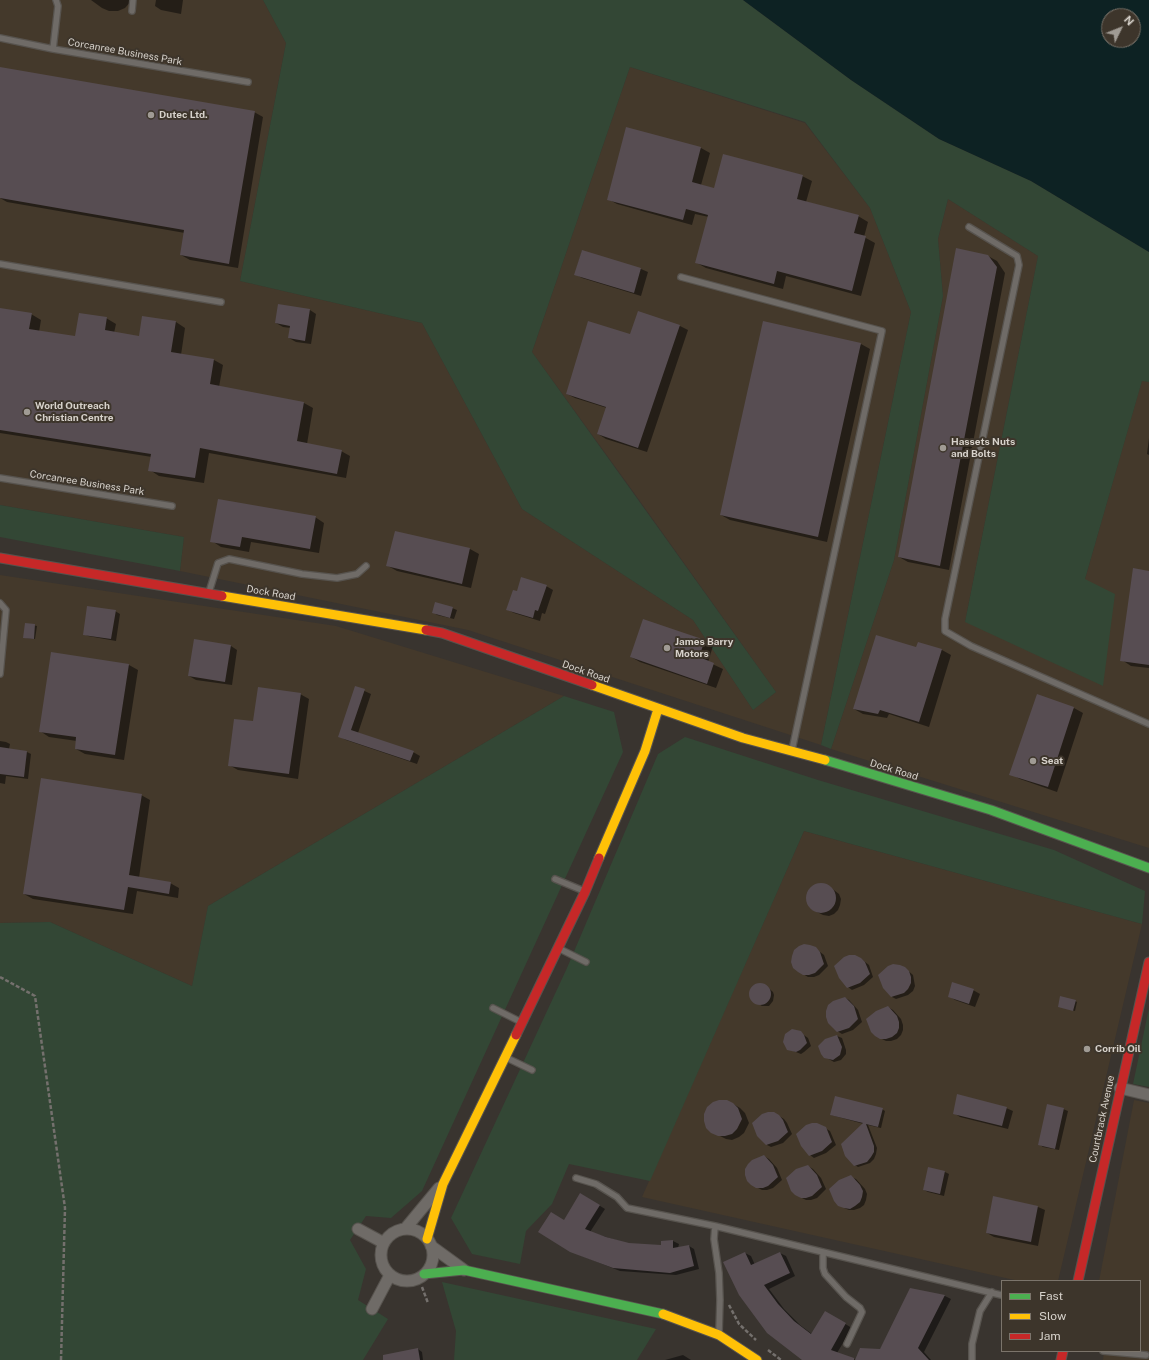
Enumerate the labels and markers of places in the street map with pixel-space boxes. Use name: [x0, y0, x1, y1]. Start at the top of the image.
place label: Dutec Ltd.: [159, 109, 208, 121]
marker: Dutec Ltd.: [146, 110, 156, 120]
place label: World Outreach Christian Centre: [35, 400, 114, 424]
marker: World Outreach Christian Centre: [22, 407, 32, 417]
place label: Hassets Nuts and Bolts: [951, 436, 1015, 460]
marker: Hassets Nuts and Bolts: [938, 443, 948, 453]
place label: James Barry Motors: [675, 636, 733, 660]
marker: James Barry Motors: [662, 643, 672, 653]
place label: Seat: [1041, 755, 1063, 767]
marker: Seat: [1028, 756, 1038, 766]
place label: Corrib Oil: [1095, 1043, 1141, 1055]
marker: Corrib Oil: [1082, 1044, 1092, 1054]

